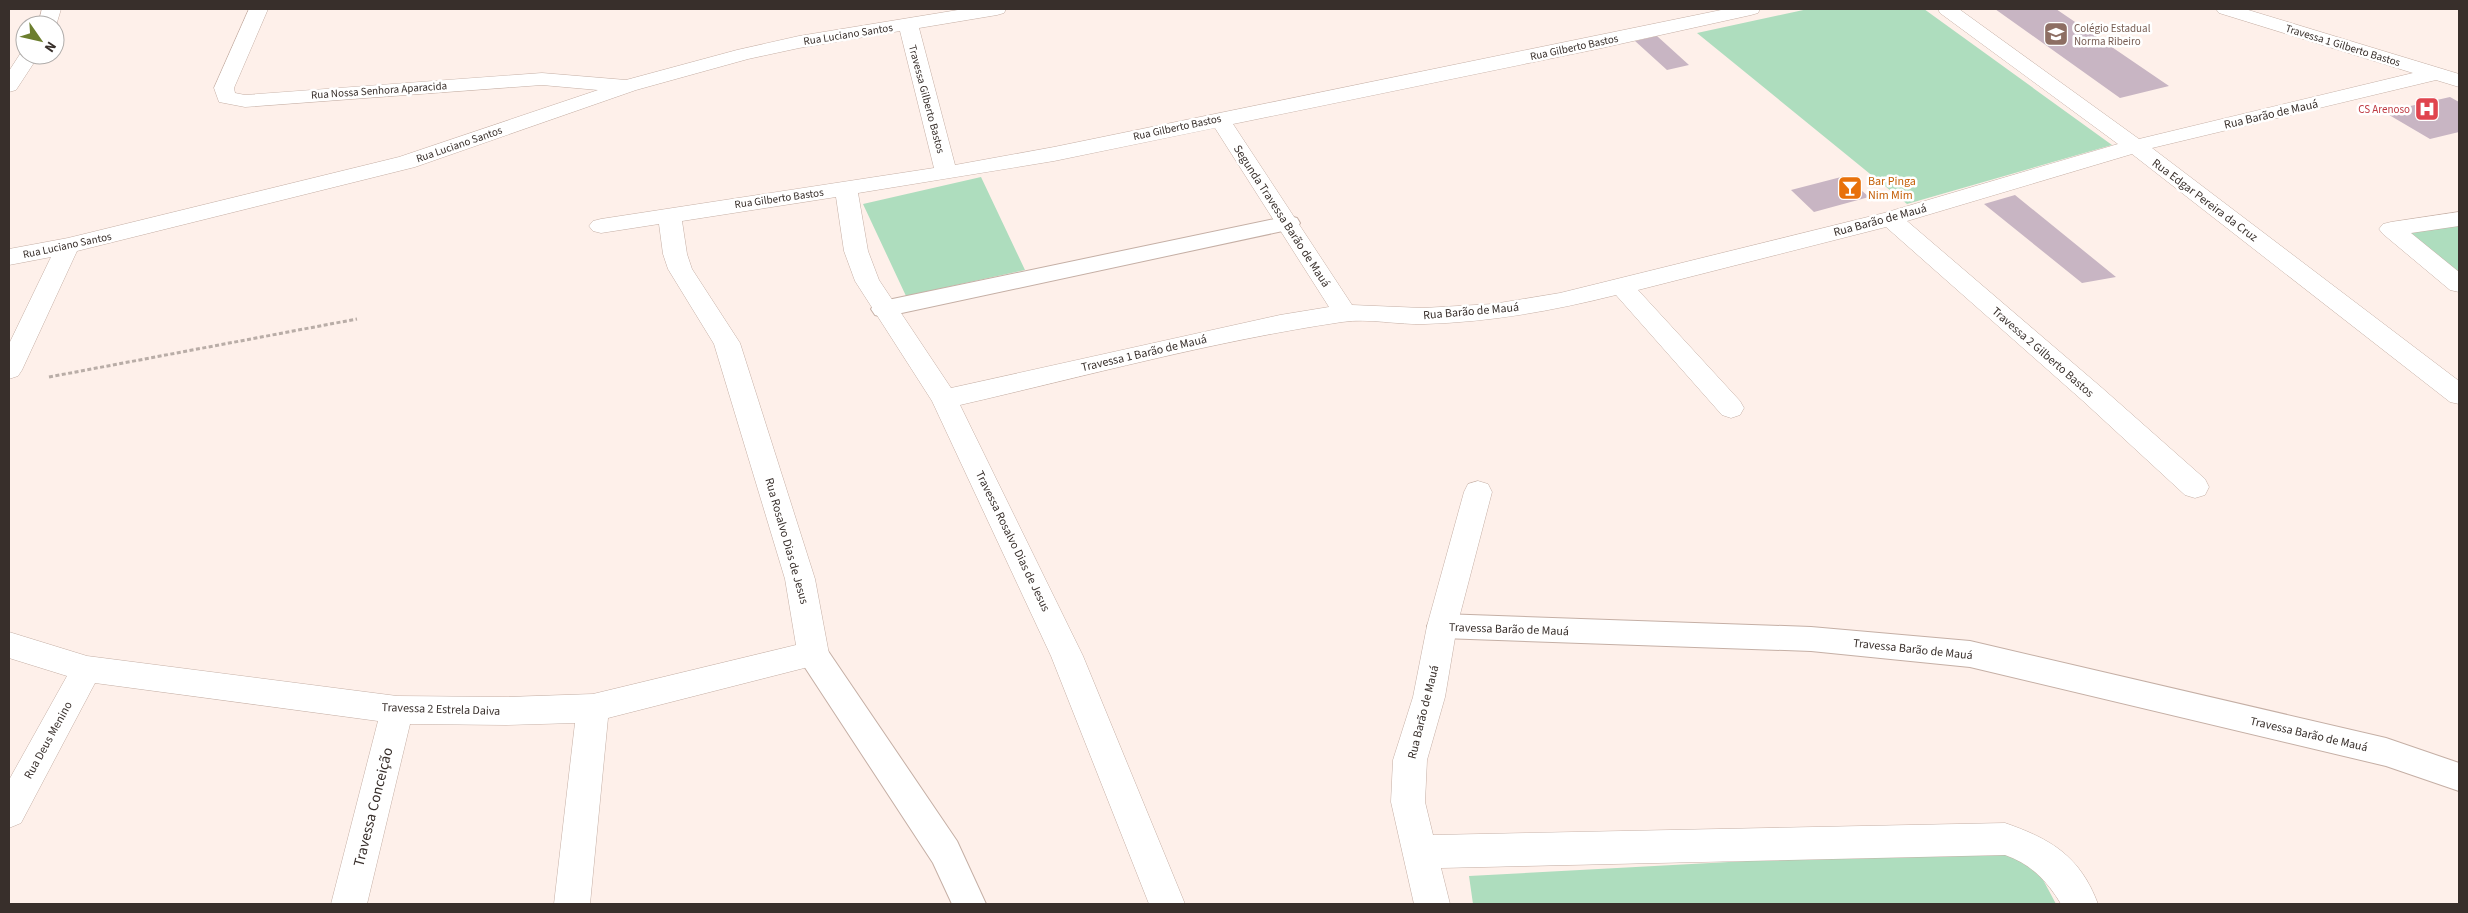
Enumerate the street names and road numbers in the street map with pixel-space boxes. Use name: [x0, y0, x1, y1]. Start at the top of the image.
street label: Rua Luciano Santos: [802, 20, 894, 49]
street label: Travessa 1 Gilberto Bastos: [2283, 21, 2403, 70]
street label: Rua Gilberto Bastos: [1529, 31, 1620, 64]
street label: Travessa Gilberto Bastos: [905, 43, 948, 155]
street label: Rua Nossa Senhora Aparacida: [310, 78, 448, 103]
street label: Rua Barão de Mauá: [2222, 95, 2320, 134]
street label: Rua Gilberto Bastos: [1132, 111, 1223, 144]
street label: Rua Luciano Santos: [414, 123, 505, 166]
street label: Segunda Travessa Barão de Mauá: [1229, 142, 1334, 291]
street label: Rua Edgar Pereira da Cruz: [2148, 155, 2261, 246]
street label: Rua Gilberto Bastos: [734, 185, 825, 212]
street label: Rua Barão de Mauá: [1832, 200, 1929, 241]
street label: Rua Luciano Santos: [21, 229, 113, 262]
street label: Rua Barão de Mauá: [1422, 299, 1520, 324]
street label: Travessa 2 Gilberto Bastos: [1988, 303, 2097, 402]
street label: Travessa 1 Barão de Mauá: [1080, 331, 1209, 376]
street label: Travessa Rosalvo Dias de Jesus: [971, 468, 1054, 614]
street label: Rua Rosalvo Dias de Jesus: [760, 476, 813, 606]
street label: Travessa Barão de Mauá: [1449, 619, 1569, 640]
street label: Travessa Barão de Mauá: [1852, 635, 1974, 664]
street label: Rua Barão de Mauá: [1404, 663, 1443, 761]
street label: Rua Deus Menino: [20, 698, 77, 782]
street label: Travessa 2 Estrela Daiva: [381, 699, 501, 720]
street label: Travessa Barão de Mauá: [2248, 713, 2369, 756]
street label: Travessa Conceição: [349, 745, 398, 869]

